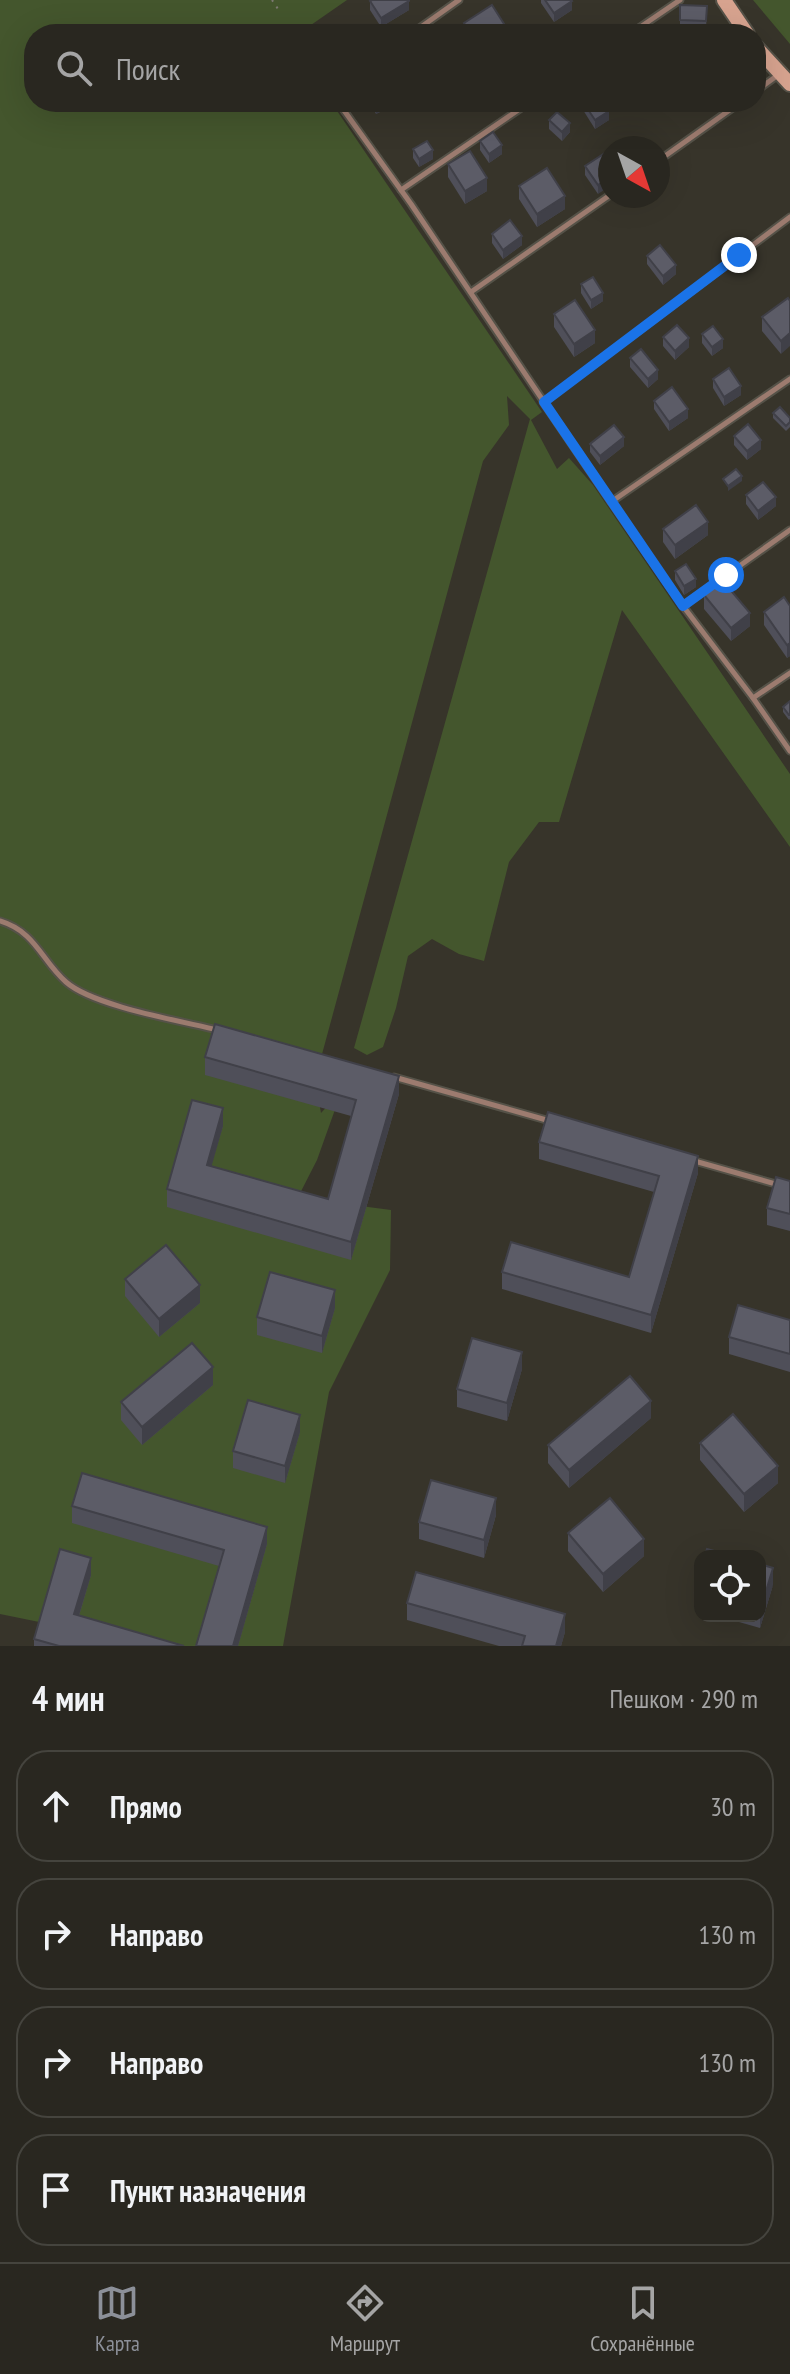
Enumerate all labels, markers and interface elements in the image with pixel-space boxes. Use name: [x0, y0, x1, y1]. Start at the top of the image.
search box: [24, 24, 766, 112]
icon: search: [52, 46, 96, 90]
text: Поиск: [116, 49, 180, 88]
north arrow: [598, 136, 670, 208]
route end: [721, 237, 757, 273]
route start: [708, 557, 744, 593]
map controls: [694, 1550, 766, 1622]
button: locate: [694, 1550, 766, 1622]
text: 4 мин: [32, 1676, 105, 1720]
text: Пешком · 290 m: [609, 1682, 758, 1715]
icon: ahead: [34, 1784, 78, 1828]
text: Прямо: [110, 1787, 182, 1826]
text: 30 m: [710, 1790, 756, 1823]
icon: right: [34, 1912, 78, 1956]
text: Направо: [110, 1915, 203, 1954]
text: 130 m: [698, 1918, 756, 1951]
icon: right: [34, 2040, 78, 2084]
text: Направо: [110, 2043, 203, 2082]
text: 130 m: [698, 2046, 756, 2079]
icon: arrive: [34, 2168, 78, 2212]
text: Пункт назначения: [110, 2171, 306, 2210]
tab: Карта: [95, 2281, 140, 2357]
tab: Маршрут: [330, 2281, 400, 2357]
tab: Сохранённые: [590, 2281, 695, 2357]

